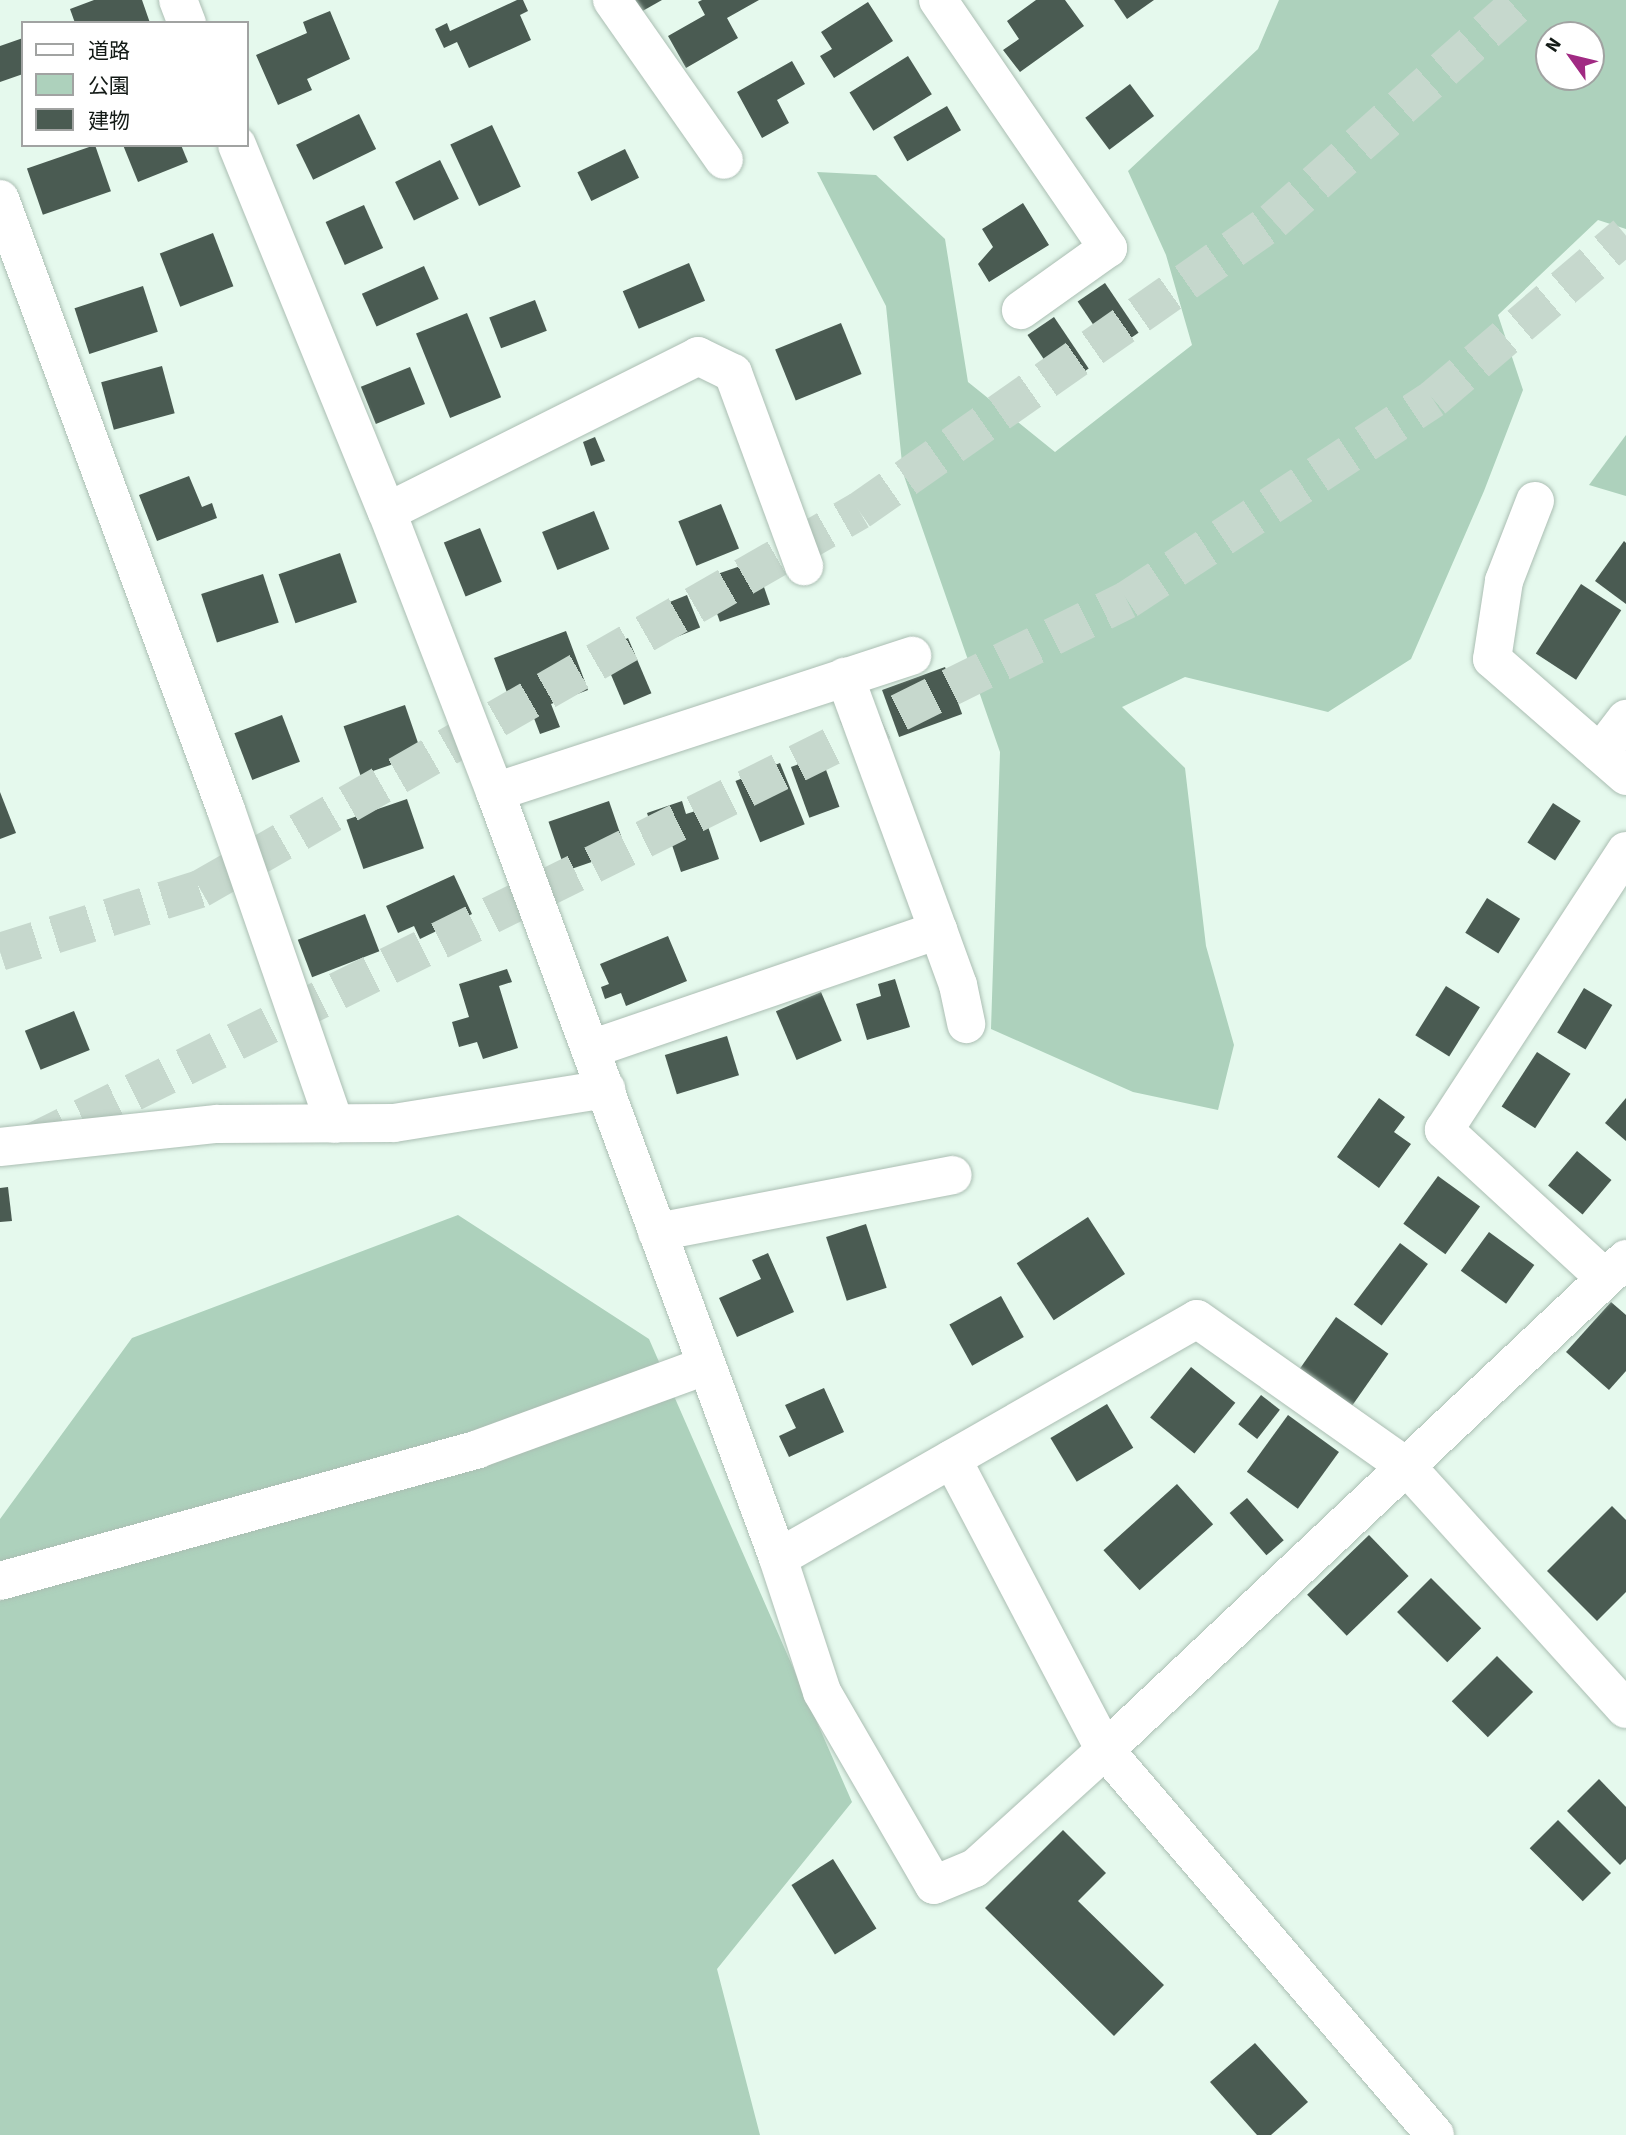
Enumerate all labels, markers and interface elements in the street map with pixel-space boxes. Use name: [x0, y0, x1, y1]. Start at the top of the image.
legend: [21, 21, 248, 147]
north arrow: [1535, 21, 1605, 91]
text: N: [1539, 32, 1569, 58]
text: 道路: [88, 36, 130, 66]
text: 公園: [88, 71, 130, 101]
text: 建物: [88, 106, 130, 136]

